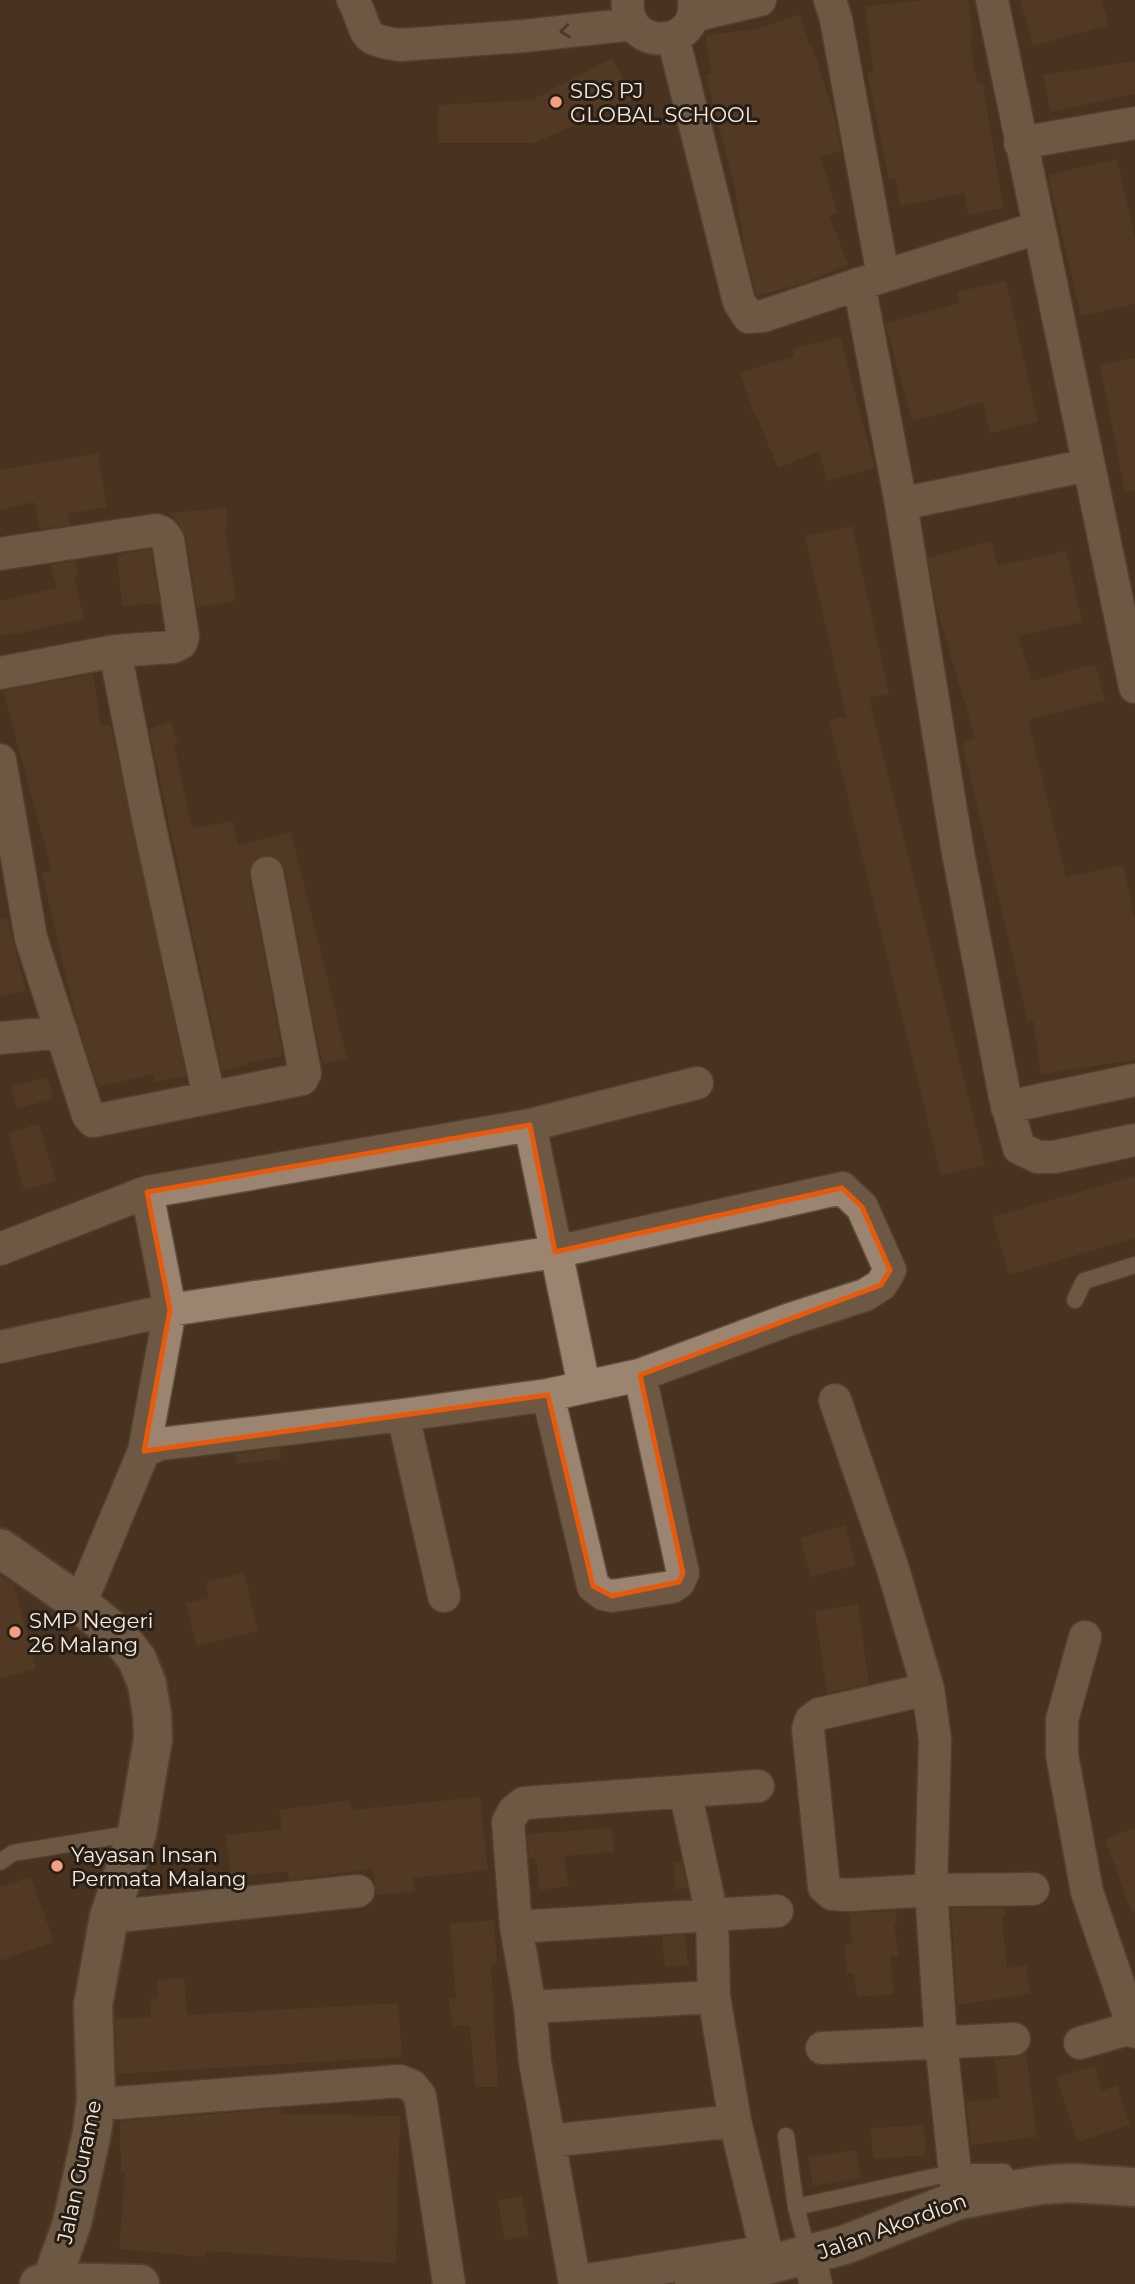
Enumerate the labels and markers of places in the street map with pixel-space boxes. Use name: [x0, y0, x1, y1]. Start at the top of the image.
place label: SDS PJ GLOBAL SCHOOL: [570, 78, 758, 127]
marker: SDS PJ GLOBAL SCHOOL: [548, 94, 564, 110]
place label: SMP Negeri 26 Malang: [29, 1608, 153, 1657]
marker: SMP Negeri 26 Malang: [7, 1624, 23, 1640]
place label: Yayasan Insan Permata Malang: [71, 1842, 246, 1891]
marker: Yayasan Insan Permata Malang: [49, 1858, 65, 1874]

